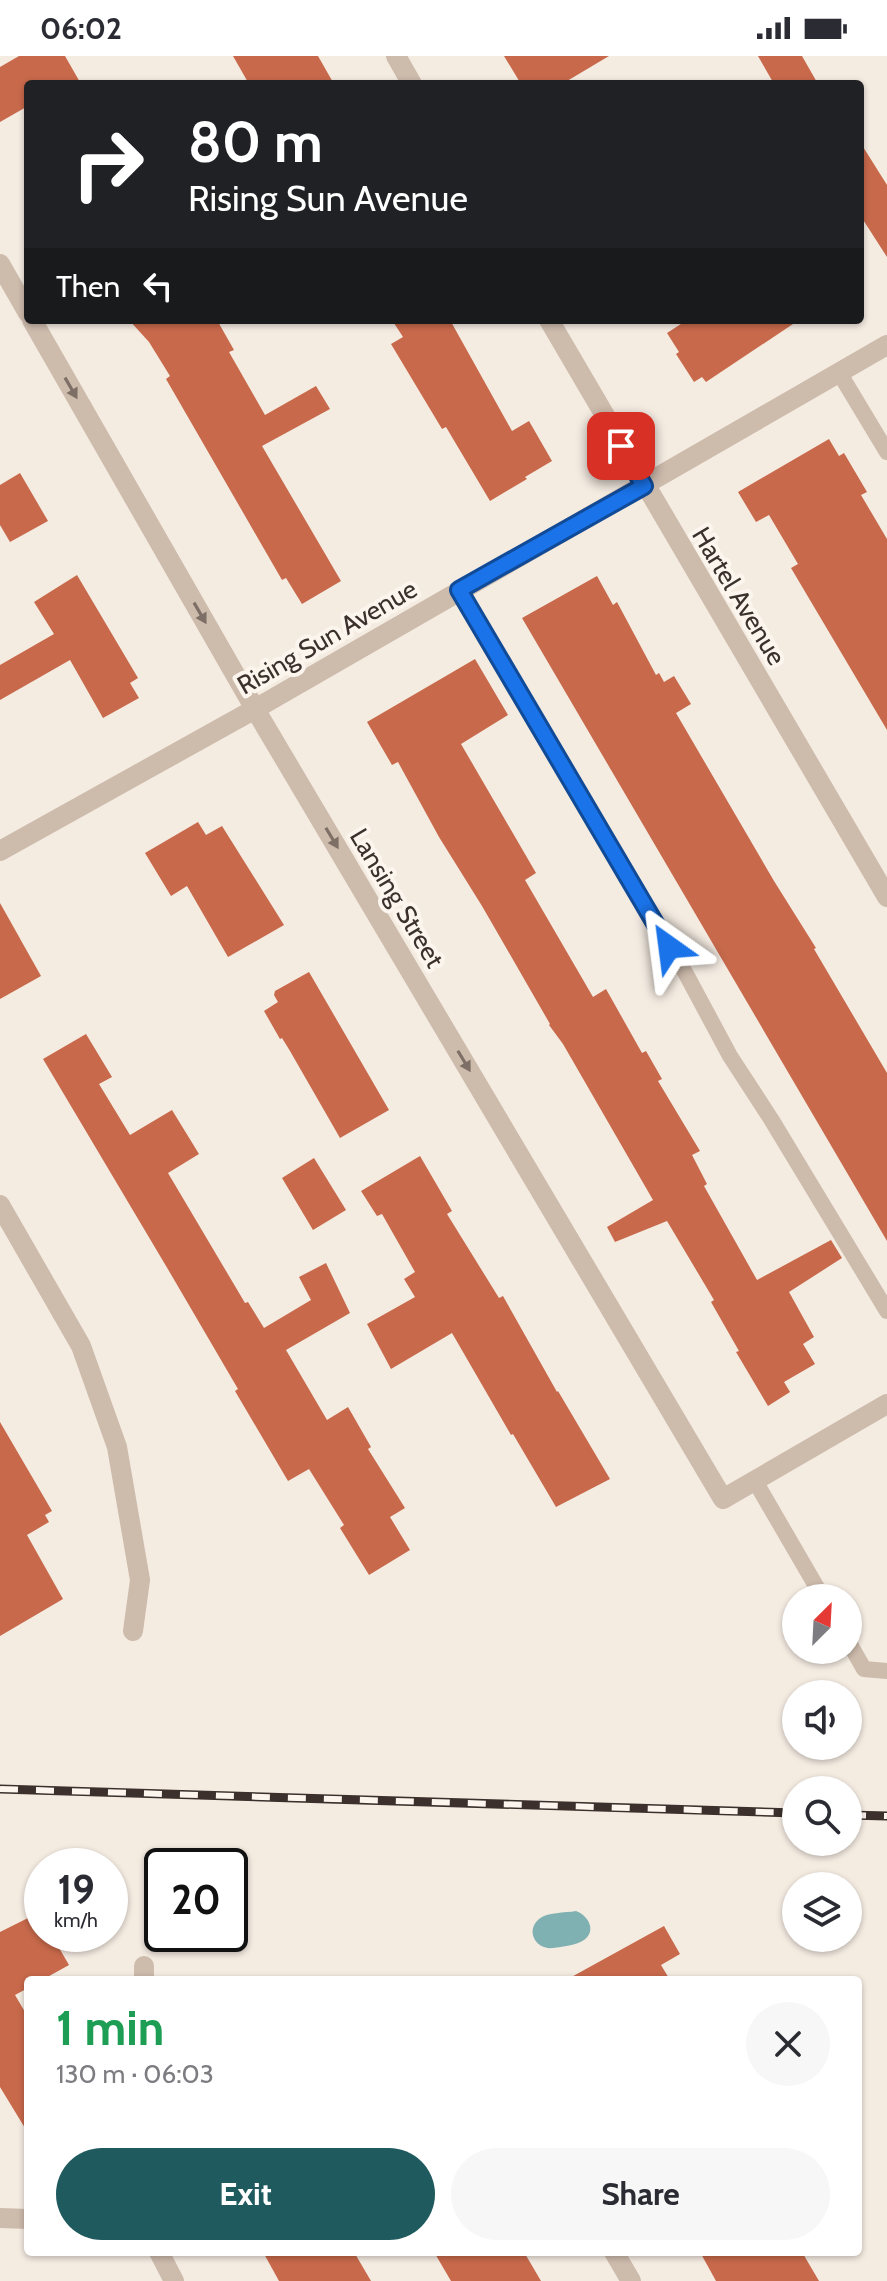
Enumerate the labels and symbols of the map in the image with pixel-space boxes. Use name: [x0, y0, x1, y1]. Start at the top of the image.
one-way arrow: [64, 377, 78, 399]
pin: [587, 412, 655, 480]
street label: Hartel Avenue: [685, 521, 793, 671]
street label: Rising Sun Avenue: [231, 573, 423, 701]
one-way arrow: [193, 602, 207, 624]
street label: Lansing Street: [343, 823, 451, 974]
one-way arrow: [324, 827, 338, 849]
position arrow: [627, 905, 711, 989]
one-way arrow: [457, 1050, 471, 1072]
north arrow: [782, 1584, 862, 1664]
speed limit sign: 20: [144, 1848, 248, 1952]

